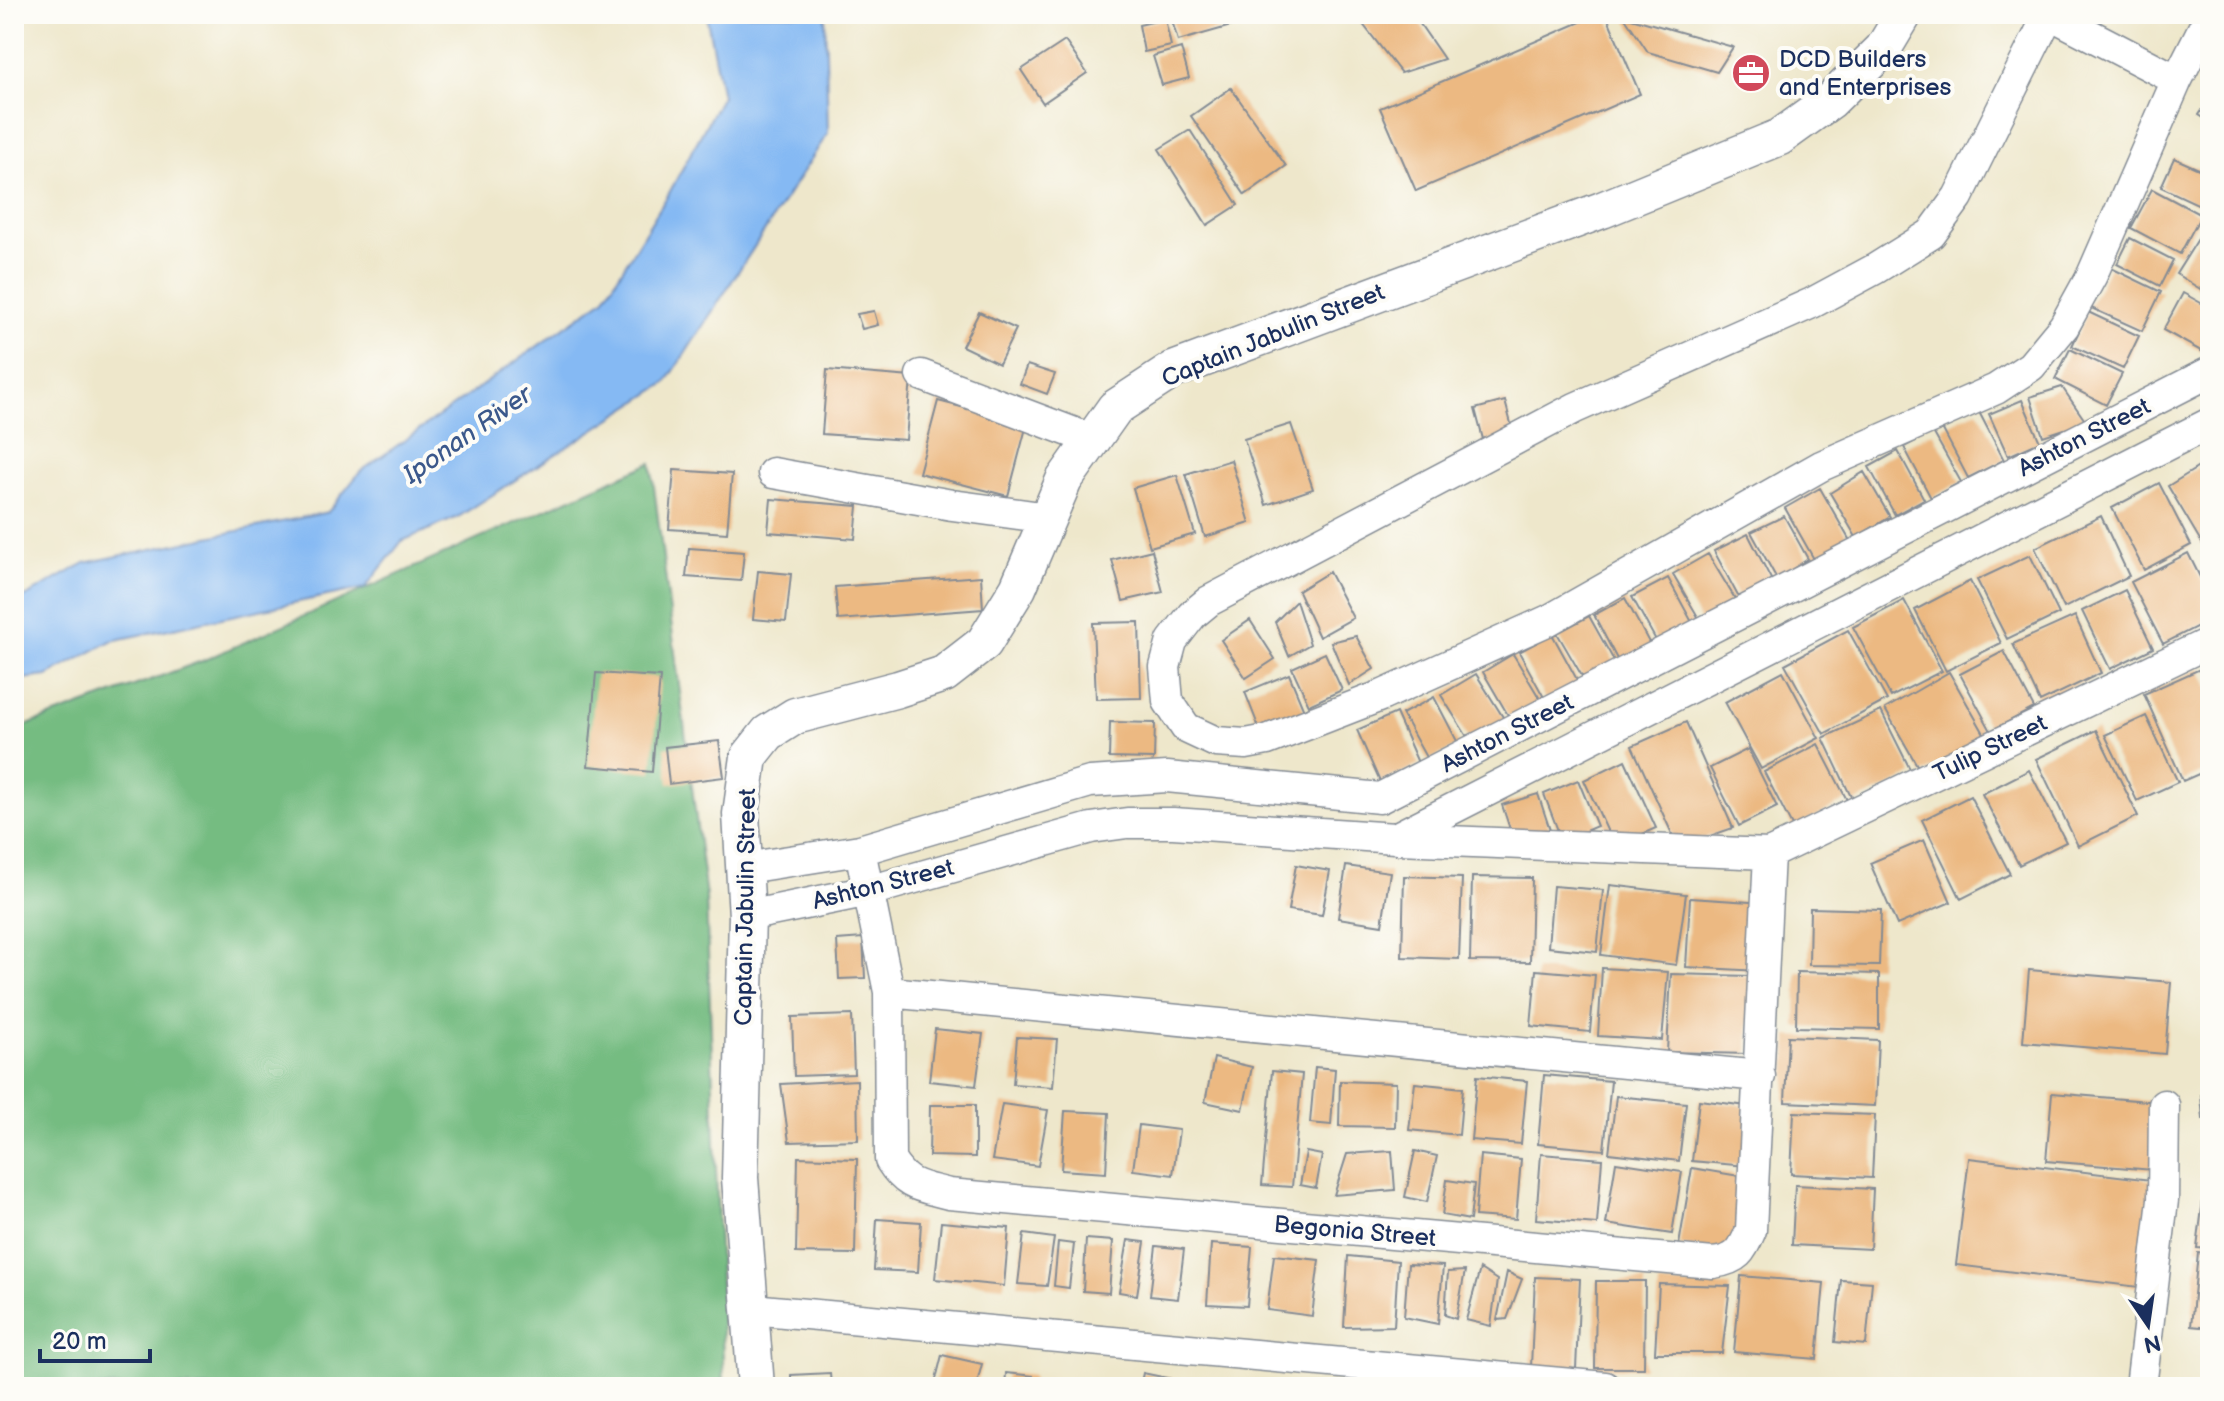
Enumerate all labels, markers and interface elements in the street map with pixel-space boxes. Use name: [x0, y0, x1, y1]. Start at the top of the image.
place label: DCD Builders and Enterprises: [1779, 45, 1952, 102]
office icon: DCD Builders and Enterprises: [1730, 52, 1772, 94]
street label: Captain Jabulin Street: [1158, 277, 1389, 393]
water label: Iponan River: [397, 379, 539, 491]
street label: Ashton Street: [2013, 391, 2156, 483]
street label: Ashton Street: [1436, 687, 1579, 779]
street label: Tulip Street: [1929, 708, 2052, 788]
street label: Captain Jabulin Street: [729, 787, 762, 1026]
street label: Ashton Street: [809, 853, 957, 916]
street label: Begonia Street: [1273, 1210, 1438, 1253]
north arrow: [2108, 1285, 2188, 1365]
scale bar: [40, 1313, 150, 1363]
text: 20 m: [52, 1327, 107, 1356]
text: N: [2141, 1328, 2163, 1358]

